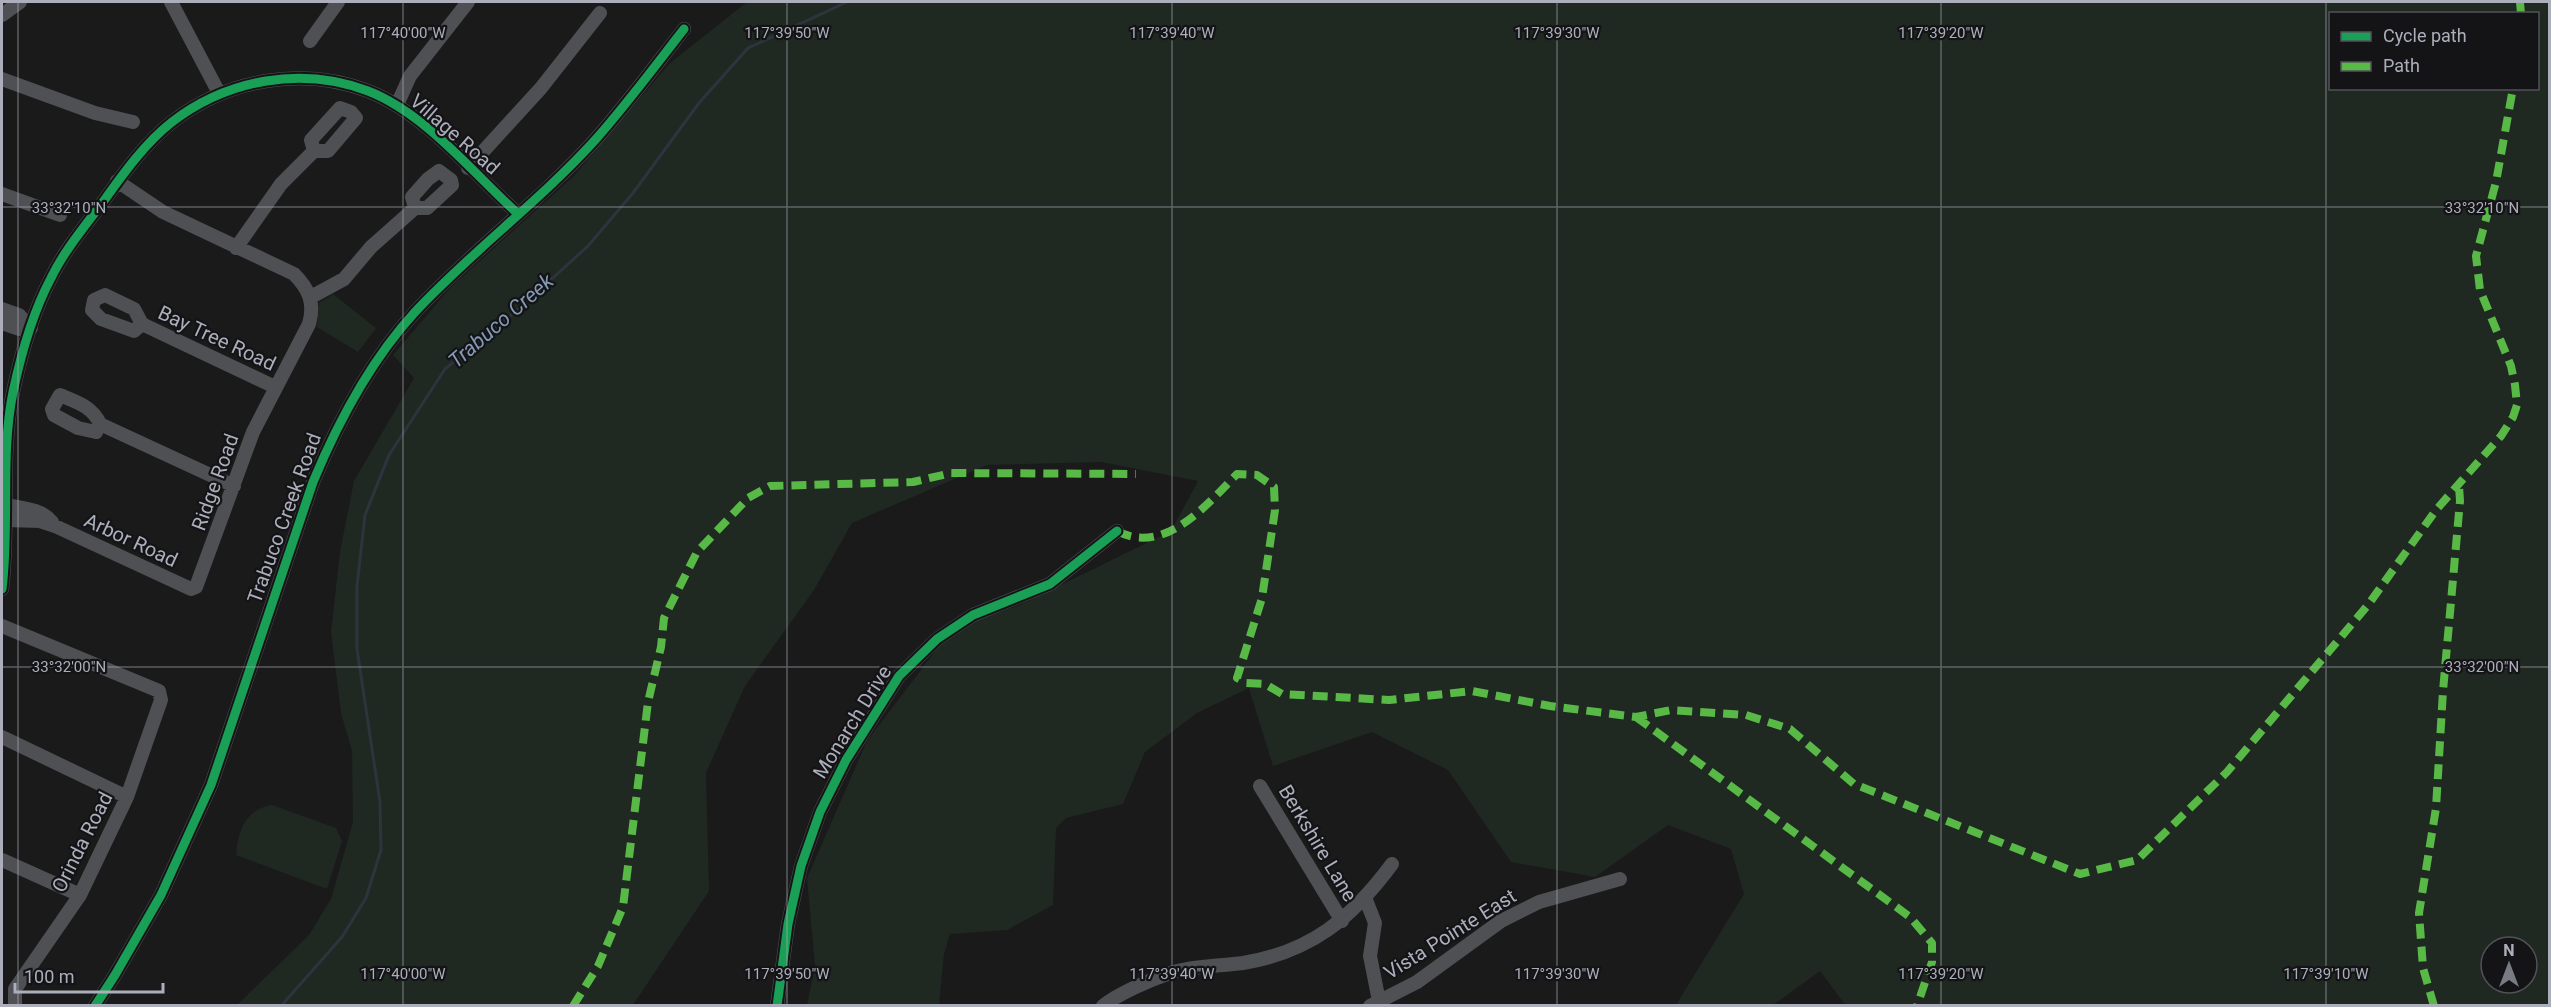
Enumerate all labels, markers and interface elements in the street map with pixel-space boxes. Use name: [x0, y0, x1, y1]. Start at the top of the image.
legend: [2329, 12, 2539, 90]
text: 117°40'00"W: [360, 24, 446, 42]
text: 117°39'50"W: [744, 24, 830, 42]
text: 117°39'40"W: [1129, 24, 1215, 42]
text: 117°39'30"W: [1514, 24, 1600, 42]
text: 117°39'20"W: [1898, 24, 1984, 42]
text: Cycle path: [2383, 25, 2467, 46]
text: Path: [2383, 55, 2420, 76]
street label: Village Road: [405, 89, 505, 179]
text: 33°32'10"N: [32, 199, 106, 217]
text: 33°32'10"N: [2445, 199, 2519, 217]
water label: Trabuco Creek: [444, 269, 559, 373]
street label: Bay Tree Road: [154, 300, 280, 376]
street label: Ridge Road: [186, 430, 244, 534]
street label: Trabuco Creek Road: [242, 430, 326, 606]
street label: Arbor Road: [81, 508, 181, 572]
text: 33°32'00"N: [32, 658, 106, 676]
text: 33°32'00"N: [2445, 658, 2519, 676]
street label: Monarch Drive: [808, 661, 896, 783]
street label: Berkshire Lane: [1274, 780, 1362, 906]
street label: Orinda Road: [46, 788, 118, 896]
street label: Vista Pointe East: [1379, 884, 1521, 984]
north arrow: [2479, 935, 2539, 995]
text: N: [2503, 941, 2515, 960]
scale bar: [15, 956, 164, 994]
text: 117°40'00"W: [360, 965, 446, 983]
text: 117°39'50"W: [744, 965, 830, 983]
text: 117°39'40"W: [1129, 965, 1215, 983]
text: 117°39'30"W: [1514, 965, 1600, 983]
text: 117°39'20"W: [1898, 965, 1984, 983]
text: 117°39'10"W: [2283, 965, 2369, 983]
text: 100 m: [24, 966, 75, 987]

